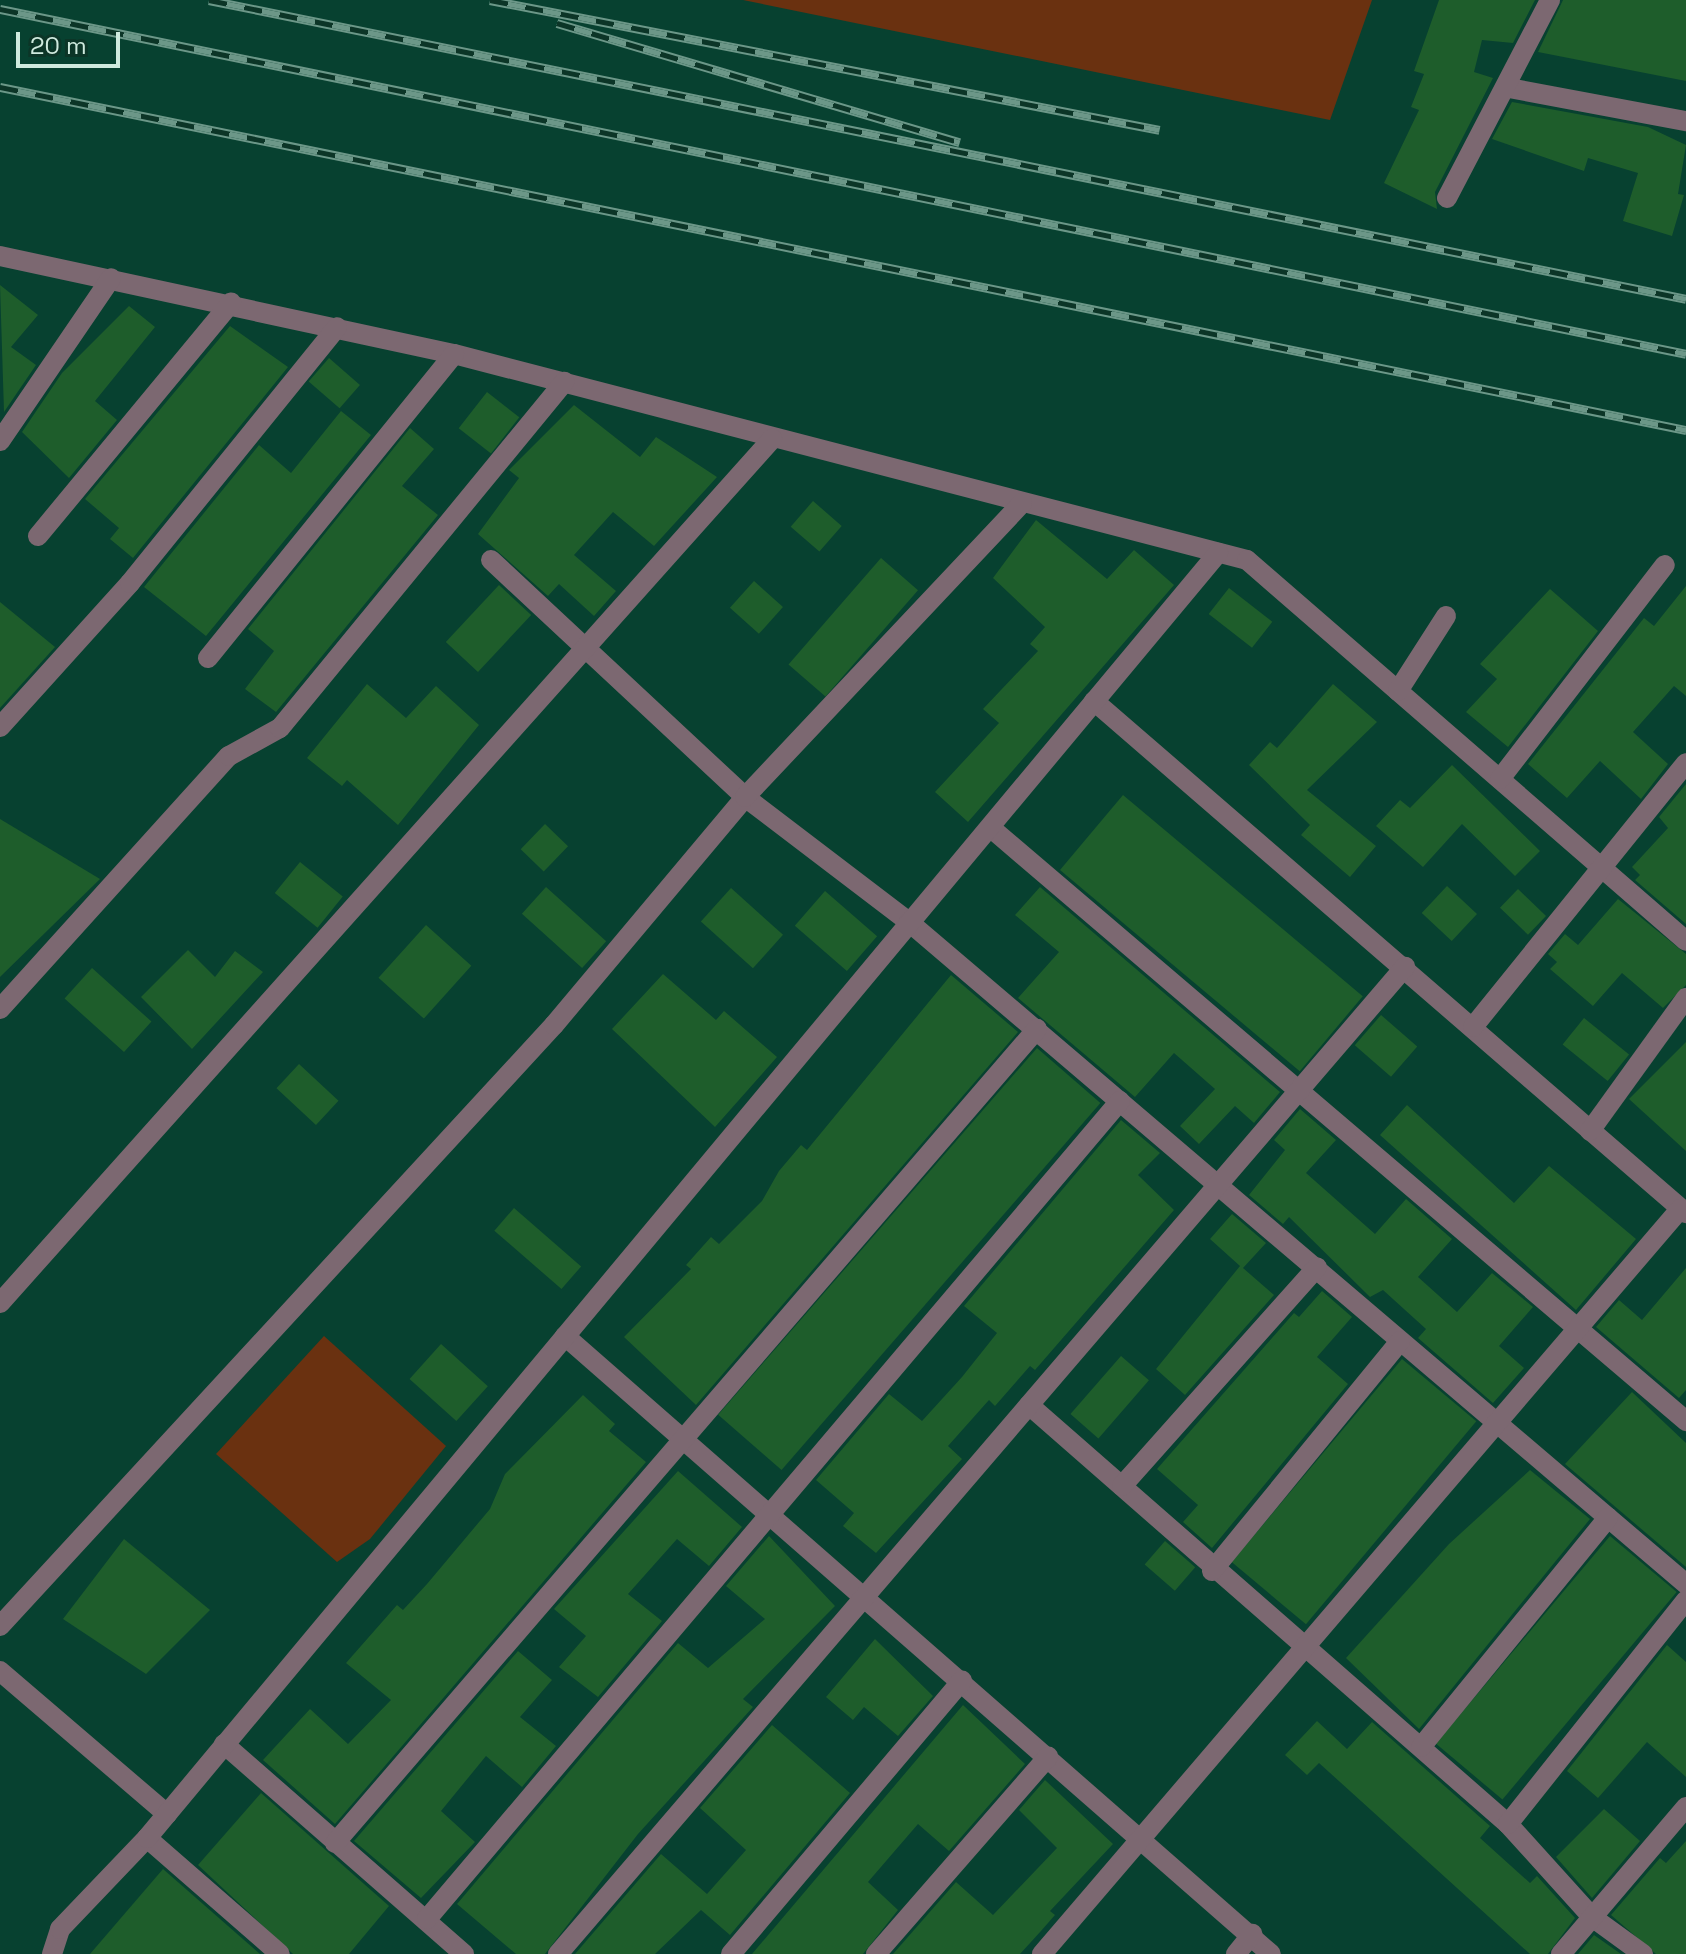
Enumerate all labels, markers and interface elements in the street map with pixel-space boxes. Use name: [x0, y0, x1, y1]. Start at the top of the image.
scale bar: [20, 16, 124, 66]
text: 20 m: [30, 30, 87, 61]

